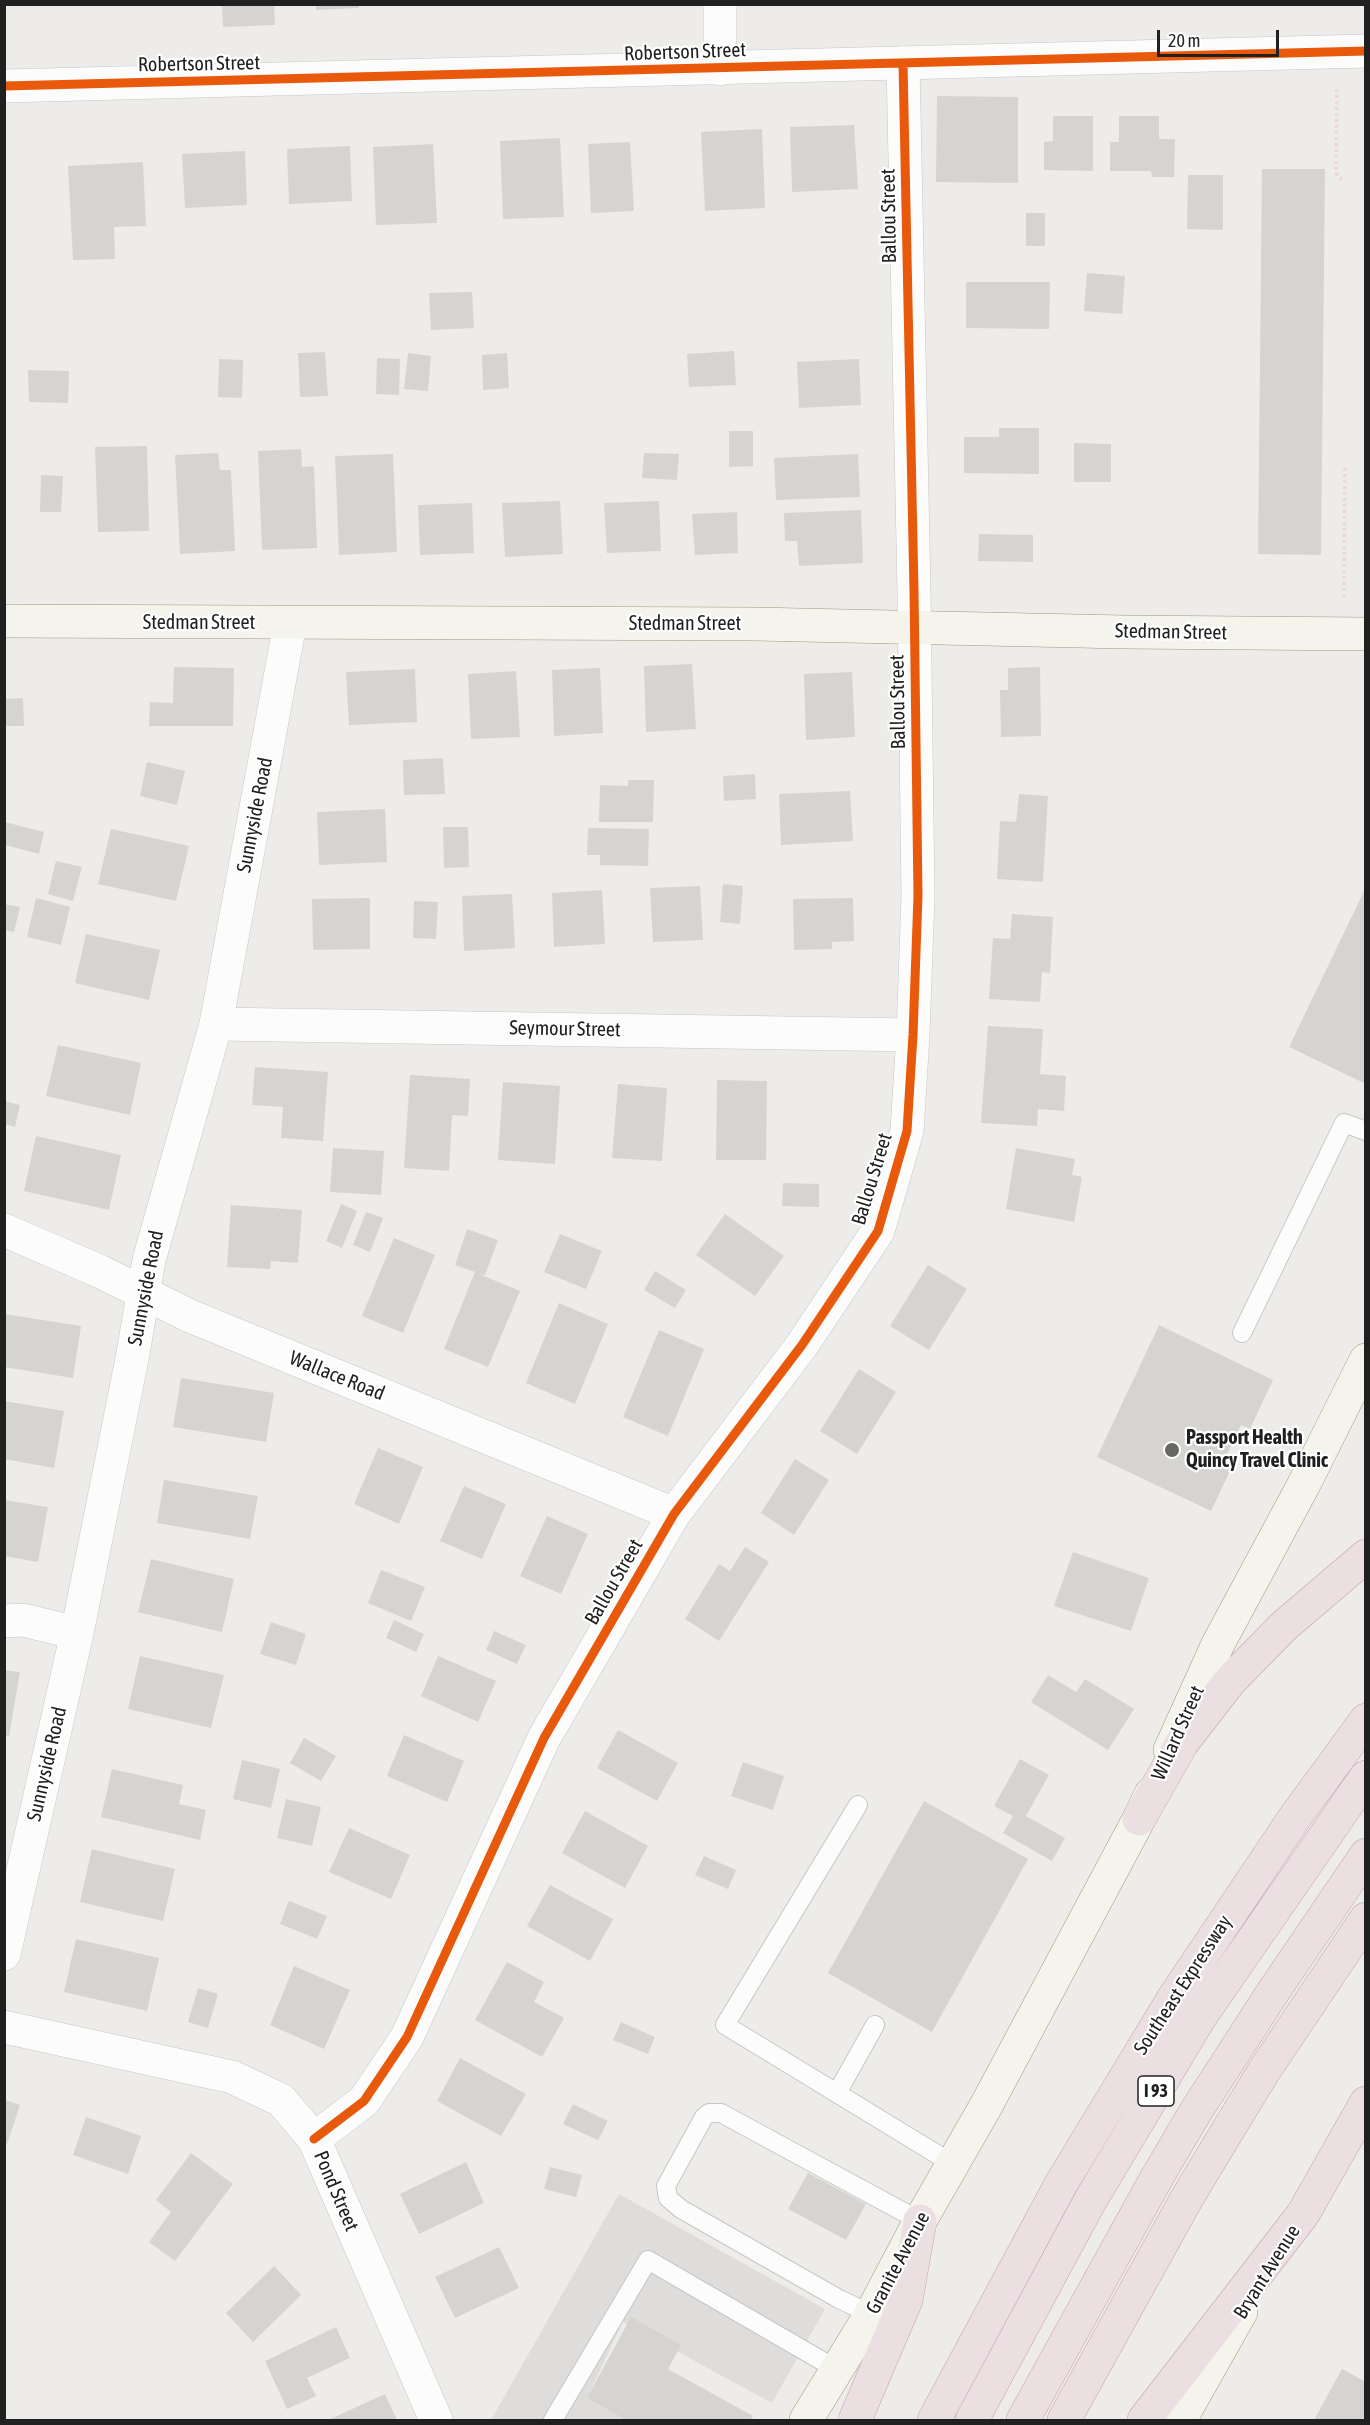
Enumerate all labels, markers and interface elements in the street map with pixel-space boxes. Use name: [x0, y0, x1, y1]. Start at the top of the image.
scale bar: [1160, 18, 1282, 56]
text: 20 m: [1168, 30, 1200, 51]
street label: Robertson Street: [624, 38, 746, 66]
street label: Robertson Street: [138, 51, 260, 77]
street label: Ballou Street: [876, 168, 902, 264]
street label: Stedman Street: [143, 611, 255, 635]
street label: Stedman Street: [629, 612, 741, 636]
street label: Stedman Street: [1115, 619, 1227, 645]
street label: Ballou Street: [885, 654, 911, 750]
street label: Sunnyside Road: [232, 755, 278, 875]
street label: Seymour Street: [509, 1016, 621, 1042]
street label: Ballou Street: [847, 1130, 897, 1228]
street label: Sunnyside Road: [123, 1228, 169, 1348]
street label: Wallace Road: [286, 1346, 388, 1406]
place label: Passport Health Quincy Travel Clinic: [1186, 1426, 1328, 1473]
marker: Passport Health Quincy Travel Clinic: [1163, 1441, 1181, 1459]
street label: Ballou Street: [580, 1535, 648, 1629]
street label: Willard Street: [1146, 1682, 1210, 1784]
street label: Sunnyside Road: [22, 1704, 72, 1824]
street label: Southeast Expressway: [1129, 1911, 1237, 2059]
road number: I 93: [1138, 2076, 1174, 2106]
street label: Pond Street: [308, 2147, 364, 2235]
street label: Granite Avenue: [861, 2208, 935, 2318]
street label: Bryant Avenue: [1229, 2221, 1305, 2323]

